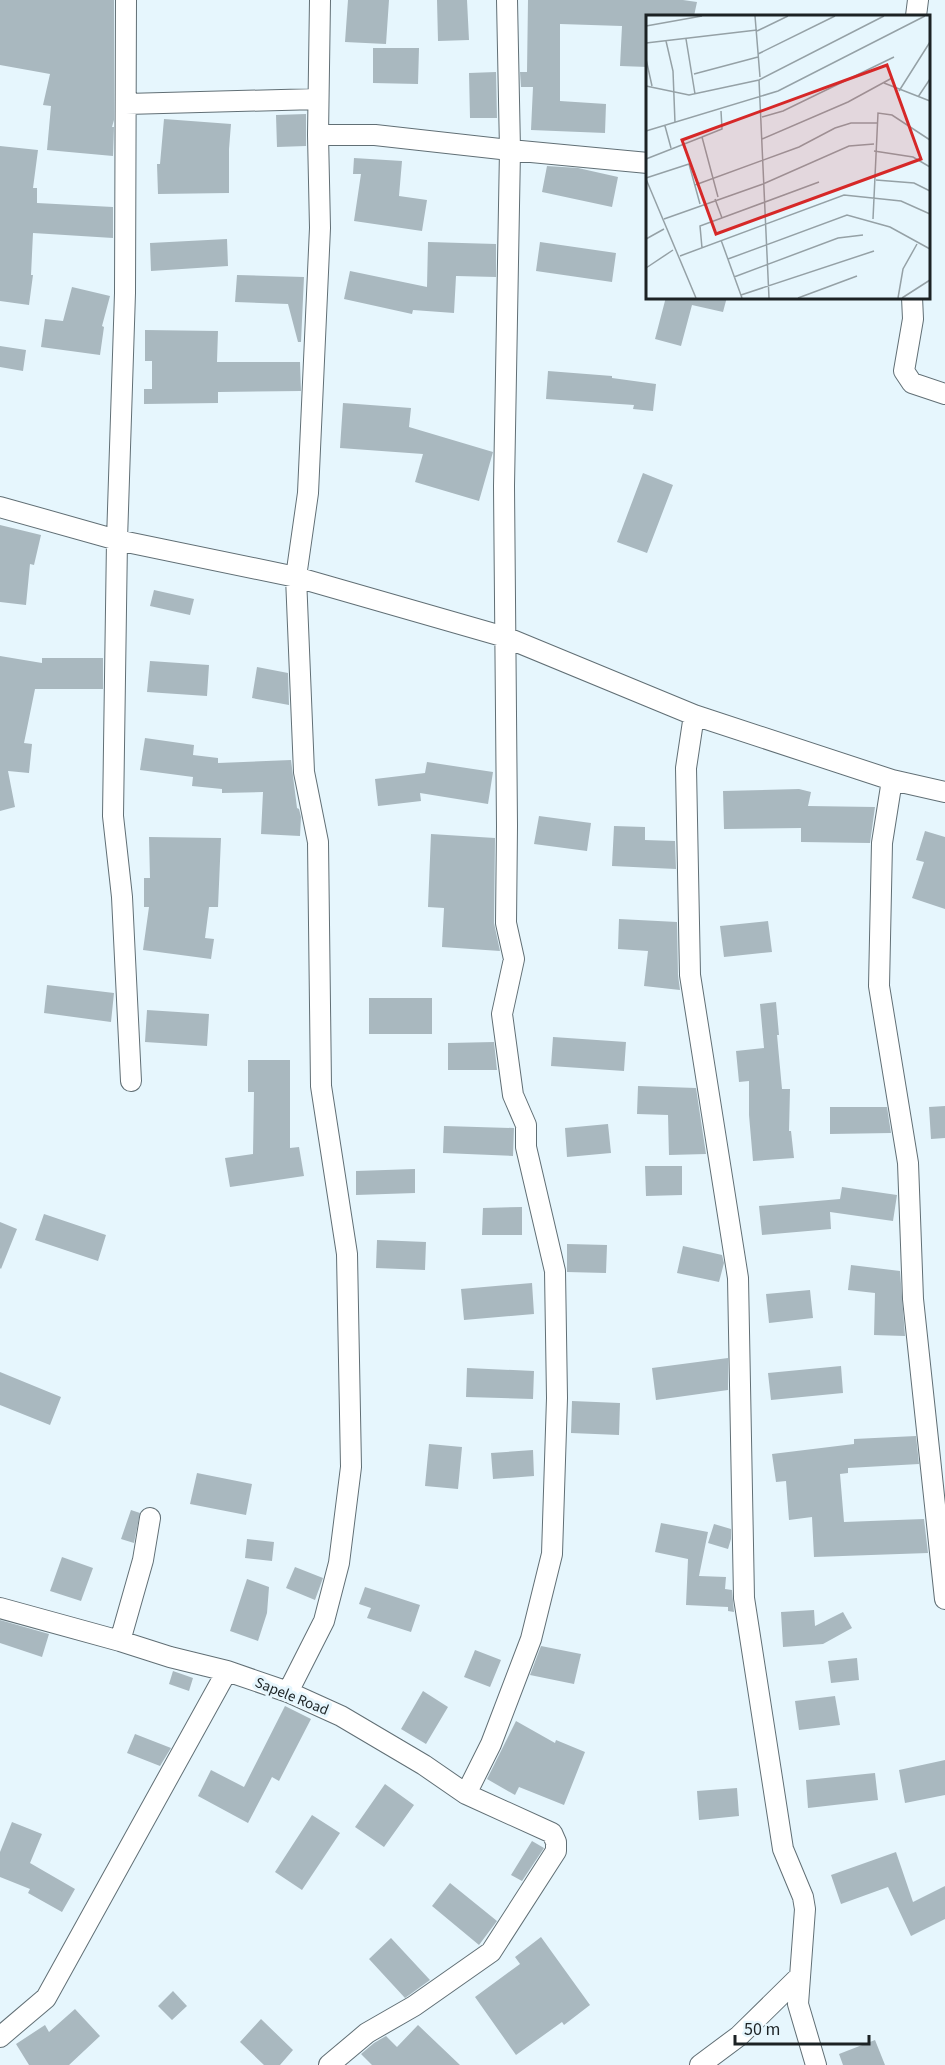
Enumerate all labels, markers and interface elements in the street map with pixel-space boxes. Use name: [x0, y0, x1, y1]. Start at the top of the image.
inset map: [646, 15, 930, 298]
street label: Sapele Road: [252, 1672, 332, 1721]
scale bar: [735, 2008, 868, 2046]
text: 50 m: [744, 2017, 780, 2042]

